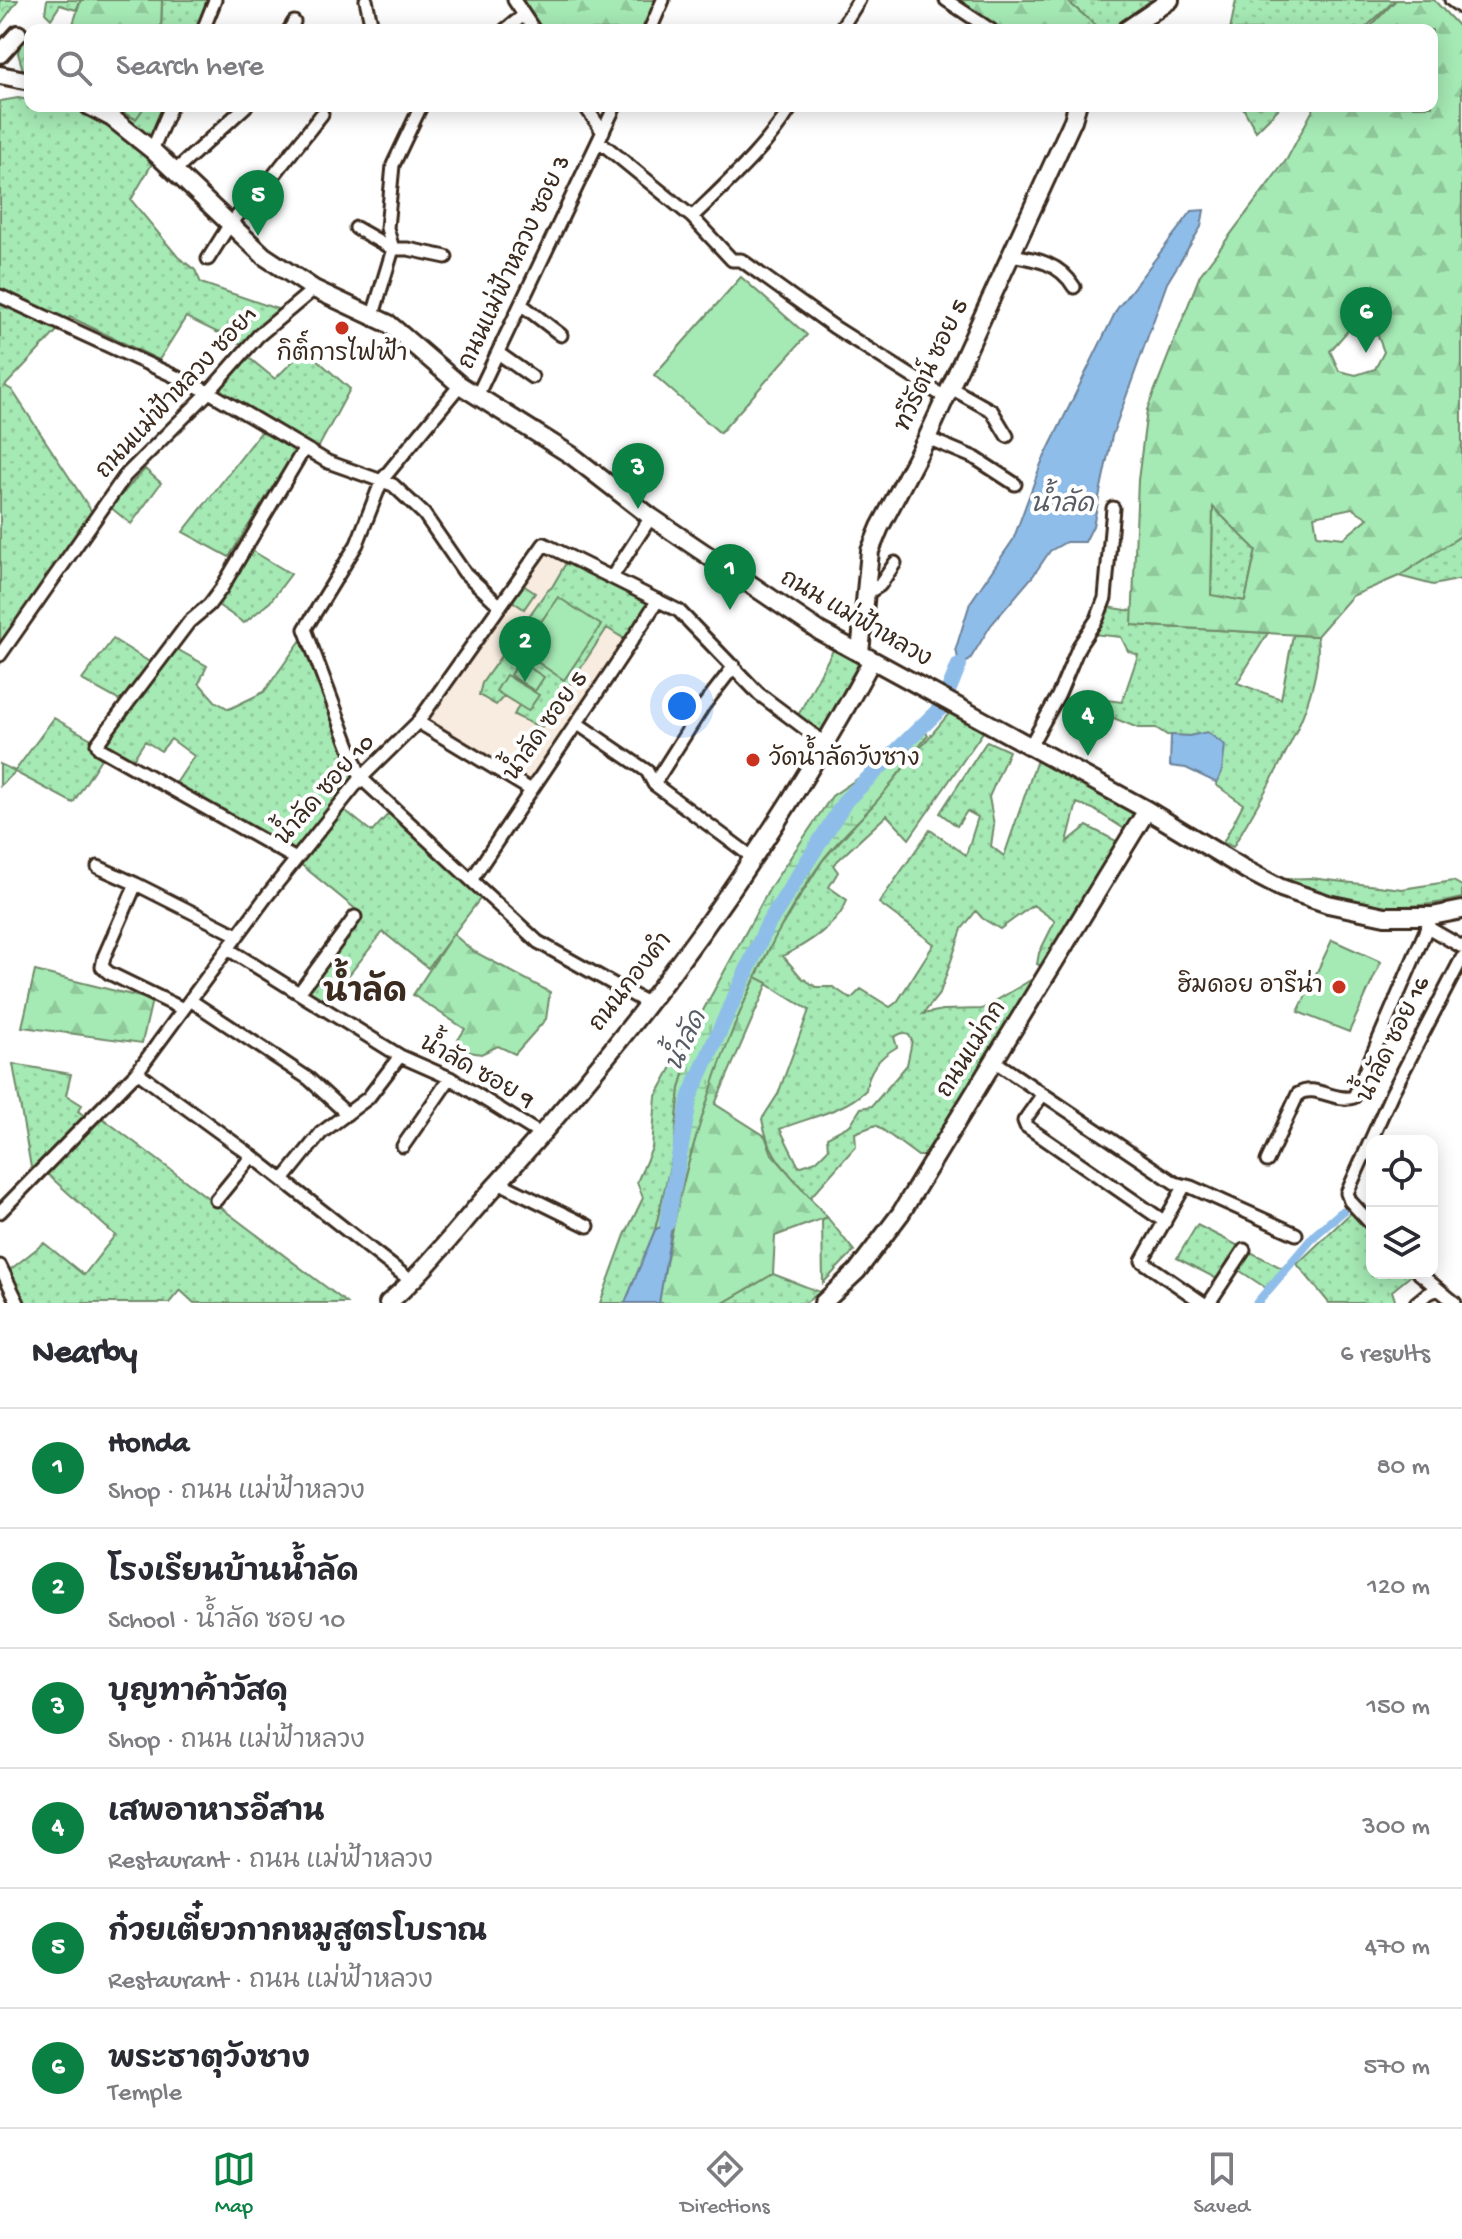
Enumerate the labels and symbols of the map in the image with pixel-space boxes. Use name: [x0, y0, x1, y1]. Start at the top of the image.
street label: ถนนแม่ฟ้าหลวง ซอย 3: [450, 150, 578, 375]
pin: 5: [232, 170, 284, 236]
pin: 6: [1340, 287, 1392, 353]
street label: ทวีรัตน์ ซอย 5: [885, 293, 976, 437]
street label: ถนนแม่ฟ้าหลวง ซอย1: [88, 299, 265, 486]
marker: กิติ์การไฟฟ้า: [333, 319, 351, 337]
place label: กิติ์การไฟฟ้า: [276, 329, 408, 370]
pin: 3: [612, 443, 664, 509]
water label: น้ำลัด: [1030, 478, 1095, 522]
pin: 1: [704, 544, 756, 610]
street label: ถนน แม่ฟ้าหลวง: [774, 562, 938, 675]
pin: 2: [499, 616, 551, 682]
street label: น้ำลัด ซอย 5: [489, 660, 595, 787]
your location: [662, 686, 702, 726]
pin: 4: [1062, 690, 1114, 756]
street label: น้ำลัด ซอย 10: [261, 722, 382, 853]
place label: วัดน้ำลัดวังซาง: [769, 734, 920, 775]
marker: วัดน้ำลัดวังซาง: [744, 751, 762, 769]
street label: ถนนกองคำ: [580, 924, 680, 1038]
district label: น้ำลัด: [323, 958, 407, 1014]
street label: น้ำลัด ซอย 16: [1341, 966, 1438, 1108]
place label: ฮิมดอย อารีน่า: [1178, 969, 1323, 1002]
marker: ฮิมดอย อารีน่า: [1330, 978, 1348, 996]
street label: ถนนแม่กก: [928, 994, 1014, 1104]
water label: น้ำลัด: [649, 1000, 716, 1077]
street label: น้ำลัด ซอย 9: [414, 1019, 544, 1116]

